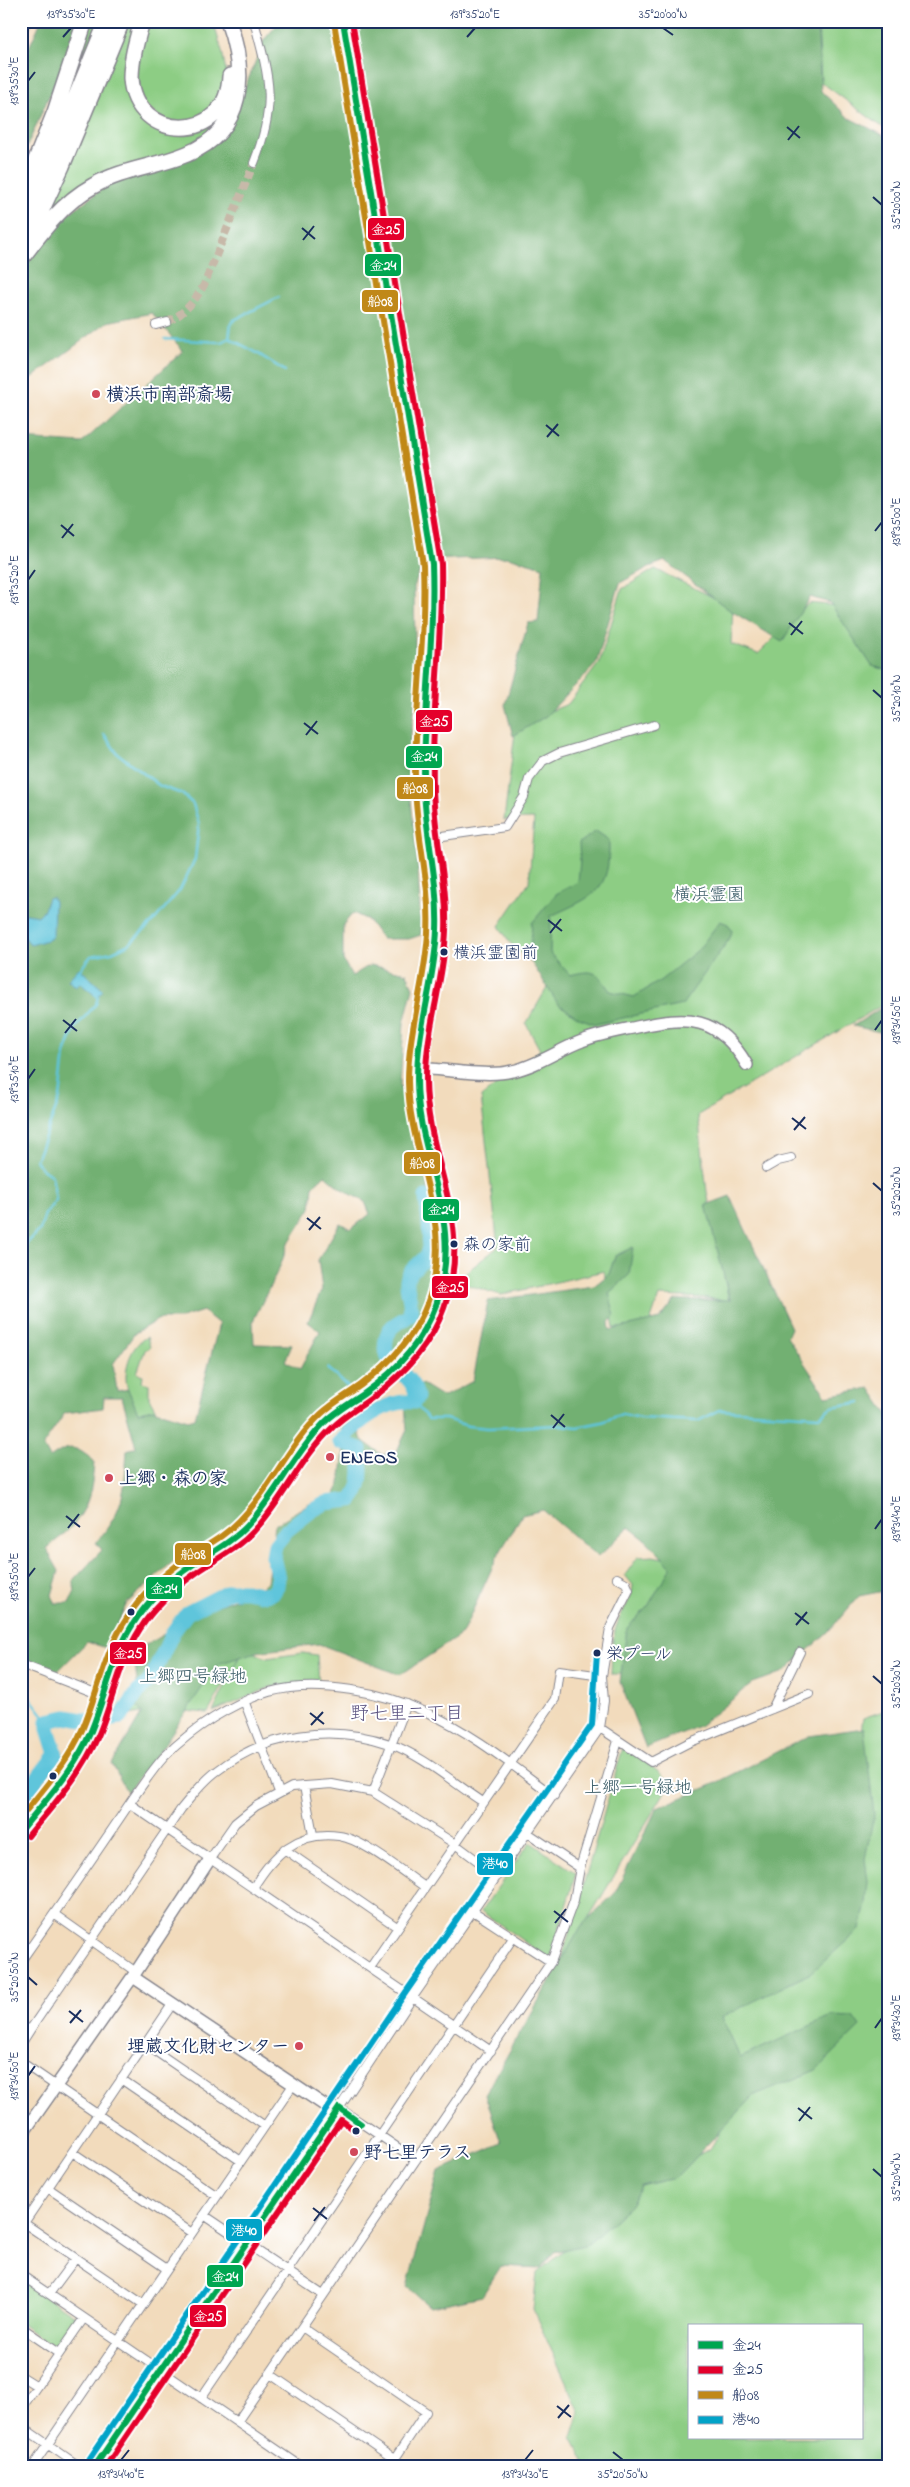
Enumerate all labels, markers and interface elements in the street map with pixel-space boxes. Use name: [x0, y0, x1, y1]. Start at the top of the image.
text: 139°35'30"E: [47, 6, 95, 24]
text: 139°35'20"E: [450, 6, 500, 24]
text: 35°20'00"N: [639, 6, 687, 24]
text: 139°35'30"E: [6, 57, 24, 105]
text: 35°20'00"N: [888, 181, 906, 229]
line badge: 金25: [367, 217, 405, 241]
text: 金25: [372, 220, 400, 241]
line badge: 金24: [364, 253, 402, 277]
text: 金24: [370, 256, 397, 277]
line badge: 船08: [361, 289, 399, 313]
text: 船08: [367, 292, 393, 313]
place label: 横浜市南部斎場: [106, 383, 232, 409]
marker: 横浜市南部斎場: [90, 388, 102, 400]
text: 139°35'00"E: [888, 497, 906, 547]
text: 139°35'20"E: [6, 555, 24, 605]
text: 35°20'10"N: [888, 674, 906, 722]
line badge: 金25: [415, 709, 453, 733]
text: 金25: [420, 712, 448, 733]
line badge: 金24: [405, 745, 443, 769]
text: 金24: [411, 747, 438, 768]
line badge: 船08: [396, 776, 434, 800]
text: 船08: [402, 779, 428, 800]
park label: 横浜霊園: [673, 883, 745, 909]
place label: 横浜霊園前: [453, 941, 538, 966]
marker: 横浜霊園前: [439, 947, 449, 957]
text: 139°34'50"E: [888, 996, 906, 1044]
text: 139°35'10"E: [6, 1055, 24, 1103]
line badge: 船08: [403, 1151, 441, 1175]
text: 船08: [409, 1154, 435, 1175]
text: 35°20'20"N: [888, 1166, 906, 1216]
line badge: 金24: [422, 1198, 460, 1222]
text: 金24: [428, 1200, 455, 1221]
place label: 森の家前: [463, 1233, 531, 1258]
marker: 森の家前: [449, 1239, 459, 1249]
line badge: 金25: [431, 1275, 469, 1299]
text: 金25: [436, 1278, 464, 1299]
place label: ENEOS: [340, 1446, 398, 1472]
marker: ENEOS: [324, 1451, 336, 1463]
place label: 上郷・森の家: [119, 1467, 227, 1493]
marker: 上郷・森の家: [103, 1472, 115, 1484]
text: 139°34'40"E: [888, 1496, 906, 1542]
line badge: 船08: [174, 1542, 212, 1566]
text: 船08: [180, 1545, 206, 1566]
text: 139°35'00"E: [6, 1552, 24, 1602]
line badge: 金24: [145, 1576, 183, 1600]
text: 金24: [151, 1579, 178, 1600]
unlabelled marker: [126, 1607, 136, 1617]
line badge: 金25: [109, 1641, 147, 1665]
place label: 栄プール: [606, 1642, 672, 1667]
text: 金25: [114, 1644, 142, 1665]
marker: 栄プール: [592, 1648, 602, 1658]
text: 35°20'30"N: [888, 1660, 906, 1708]
park label: 上郷四号緑地: [139, 1665, 247, 1691]
district label: 野七里二丁目: [350, 1701, 464, 1728]
unlabelled marker: [48, 1771, 58, 1781]
park label: 上郷一号緑地: [584, 1776, 692, 1802]
line badge: 港40: [476, 1852, 514, 1876]
text: 港40: [482, 1854, 508, 1875]
text: 35°20'50"N: [6, 1952, 24, 2002]
text: 139°34'30"E: [888, 1995, 906, 2041]
place label: 埋蔵文化財センター: [127, 2035, 289, 2061]
marker: 埋蔵文化財センター: [293, 2040, 305, 2052]
text: 139°34'50"E: [6, 2052, 24, 2100]
unlabelled marker: [351, 2126, 361, 2136]
place label: 野七里テラス: [364, 2141, 471, 2167]
marker: 野七里テラス: [348, 2146, 360, 2158]
text: 35°20'40"N: [888, 2153, 906, 2201]
line badge: 港40: [225, 2218, 263, 2242]
text: 港40: [231, 2221, 257, 2242]
line badge: 金24: [206, 2264, 244, 2288]
text: 金24: [212, 2267, 239, 2288]
line badge: 金25: [189, 2304, 227, 2328]
text: 金25: [194, 2307, 222, 2328]
legend: [688, 2324, 862, 2440]
text: 金24: [732, 2335, 761, 2357]
text: 金25: [732, 2359, 763, 2381]
text: 船08: [732, 2385, 759, 2407]
text: 港40: [732, 2409, 760, 2431]
text: 139°34'40"E: [98, 2466, 144, 2484]
text: 139°34'30"E: [502, 2466, 548, 2484]
text: 35°20'50"N: [598, 2466, 648, 2484]

